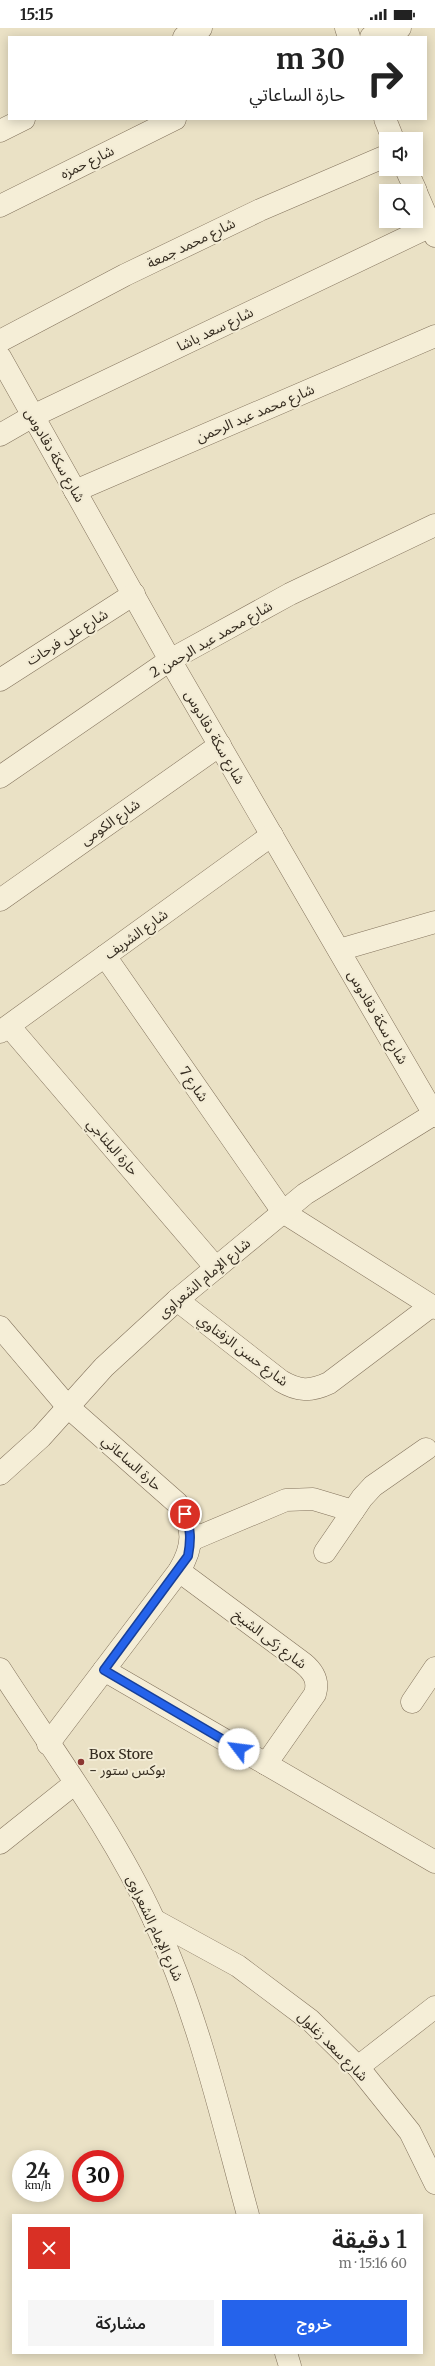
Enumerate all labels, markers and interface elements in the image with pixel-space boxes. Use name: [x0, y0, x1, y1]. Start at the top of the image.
text: 15:15: [20, 5, 53, 24]
text: 30 m: [276, 41, 345, 77]
icon: right: [359, 52, 411, 104]
text: حارة الساعاتي: [249, 83, 345, 106]
map controls: [379, 132, 423, 228]
button: sound: [379, 132, 423, 176]
street label: شارع حمزه: [57, 141, 118, 185]
button: search: [379, 184, 423, 228]
street label: شارع محمد جمعة: [144, 214, 239, 274]
street label: شارع سعد باشا: [174, 303, 257, 357]
street label: شارع محمد عبد الرحمن: [193, 380, 318, 448]
street label: شارع سكة دقادوس: [19, 405, 89, 506]
street label: شارع محمد عبد الرحمن 2: [147, 597, 276, 683]
street label: شارع على فرحات: [23, 605, 112, 671]
street label: شارع سكة دقادوس: [179, 687, 249, 788]
street label: شارع الكومى: [77, 795, 145, 851]
street label: شارع الشريف: [101, 905, 172, 965]
street label: شارع سكة دقادوس: [342, 967, 412, 1068]
street label: شارع 7: [174, 1063, 212, 1106]
street label: حارة البلتاجي: [82, 1115, 143, 1181]
street label: شارع الإمام الشعراوى: [154, 1234, 255, 1323]
street label: شارع حسن الزفتاوي: [193, 1310, 292, 1392]
street label: حارة الساعاتي: [97, 1431, 166, 1496]
pin: [168, 1497, 202, 1531]
icon: arrive: [174, 1503, 196, 1525]
street label: شارع زكى الشيخ: [228, 1605, 310, 1674]
position arrow: [218, 1728, 260, 1770]
place label: Box Store - بوكس ستور: [89, 1745, 166, 1779]
marker: Box Store - بوكس ستور: [76, 1757, 86, 1767]
street label: شارع الإمام الشعراوى: [121, 1872, 188, 1985]
street label: شارع سعد زغلول: [293, 2007, 372, 2086]
speed limit sign: 30: [72, 2150, 124, 2202]
text: 24: [26, 2158, 50, 2183]
text: km/h: [25, 2179, 51, 2192]
text: 1 دقيقة: [332, 2224, 407, 2255]
button: close: [28, 2227, 70, 2269]
text: 60 m · 15:16: [339, 2255, 407, 2272]
button: مشاركة: [28, 2300, 214, 2346]
button: خروج: [222, 2300, 407, 2346]

